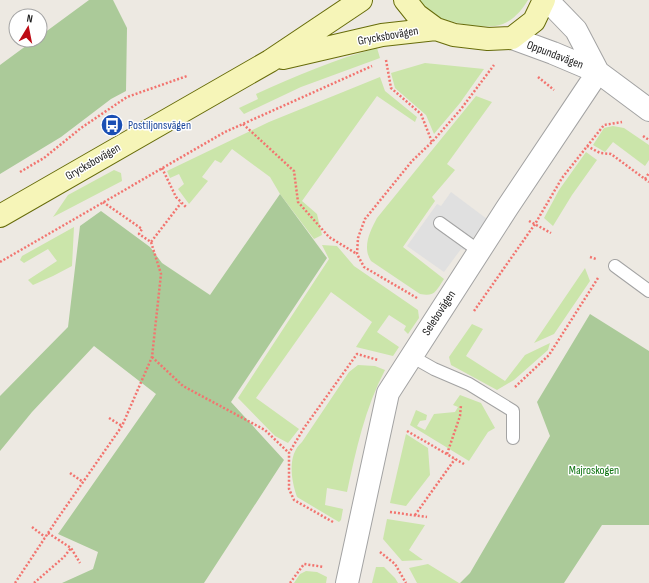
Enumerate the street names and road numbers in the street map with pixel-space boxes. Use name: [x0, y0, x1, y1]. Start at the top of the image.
street label: Grycksbovägen: [357, 23, 419, 49]
street label: Oppundavägen: [525, 37, 585, 73]
street label: Grycksbovägen: [63, 140, 123, 184]
street label: Selebovägen: [419, 288, 459, 338]

